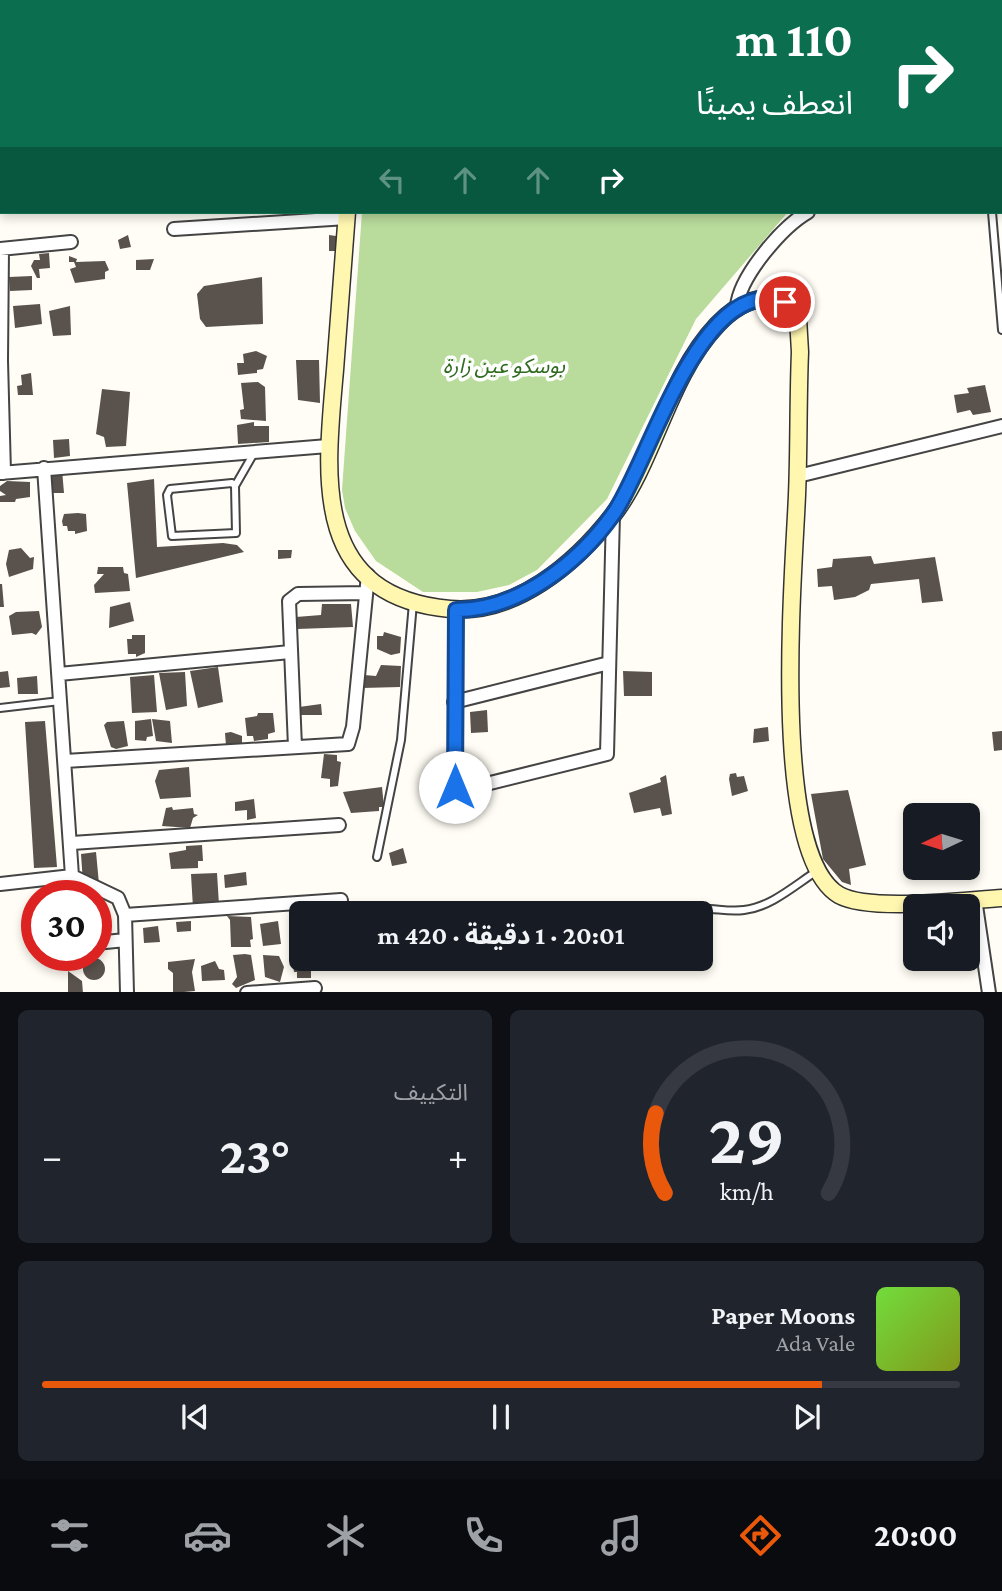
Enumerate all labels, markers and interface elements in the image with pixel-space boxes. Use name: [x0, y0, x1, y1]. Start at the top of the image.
text: 110 m: [736, 12, 853, 67]
icon: right: [877, 28, 968, 119]
text: انعطف يمينًا: [696, 85, 853, 121]
icon: left: [373, 161, 411, 199]
icon: ahead: [446, 161, 484, 199]
icon: ahead: [519, 161, 557, 199]
icon: right: [592, 161, 630, 199]
pin: [755, 272, 815, 332]
icon: arrive: [766, 283, 804, 321]
park label: بوسكو عين زارة: [443, 354, 565, 378]
position arrow: [418, 750, 492, 824]
north arrow: [903, 803, 980, 880]
map controls: [903, 803, 980, 971]
speed limit sign: 30: [21, 880, 112, 971]
button: sound: [903, 894, 980, 971]
text: 20:01 · 1 دقيقة · 420 m: [378, 921, 624, 950]
text: التكييف: [394, 1079, 468, 1105]
text: 29: [709, 1098, 785, 1179]
text: 23°: [219, 1126, 291, 1184]
text: −: [42, 1135, 62, 1177]
text: +: [448, 1135, 468, 1177]
text: km/h: [720, 1177, 774, 1204]
text: Paper Moons: [711, 1301, 855, 1330]
text: Ada Vale: [776, 1330, 855, 1356]
icon: previous: [176, 1398, 214, 1436]
icon: pause: [482, 1398, 520, 1436]
icon: next: [788, 1398, 826, 1436]
icon: filters: [45, 1511, 94, 1560]
icon: car: [183, 1511, 232, 1560]
icon: climate: [321, 1511, 370, 1560]
icon: phone: [459, 1511, 508, 1560]
icon: music: [597, 1511, 646, 1560]
icon: directions: [736, 1511, 785, 1560]
text: 20:00: [874, 1517, 957, 1553]

